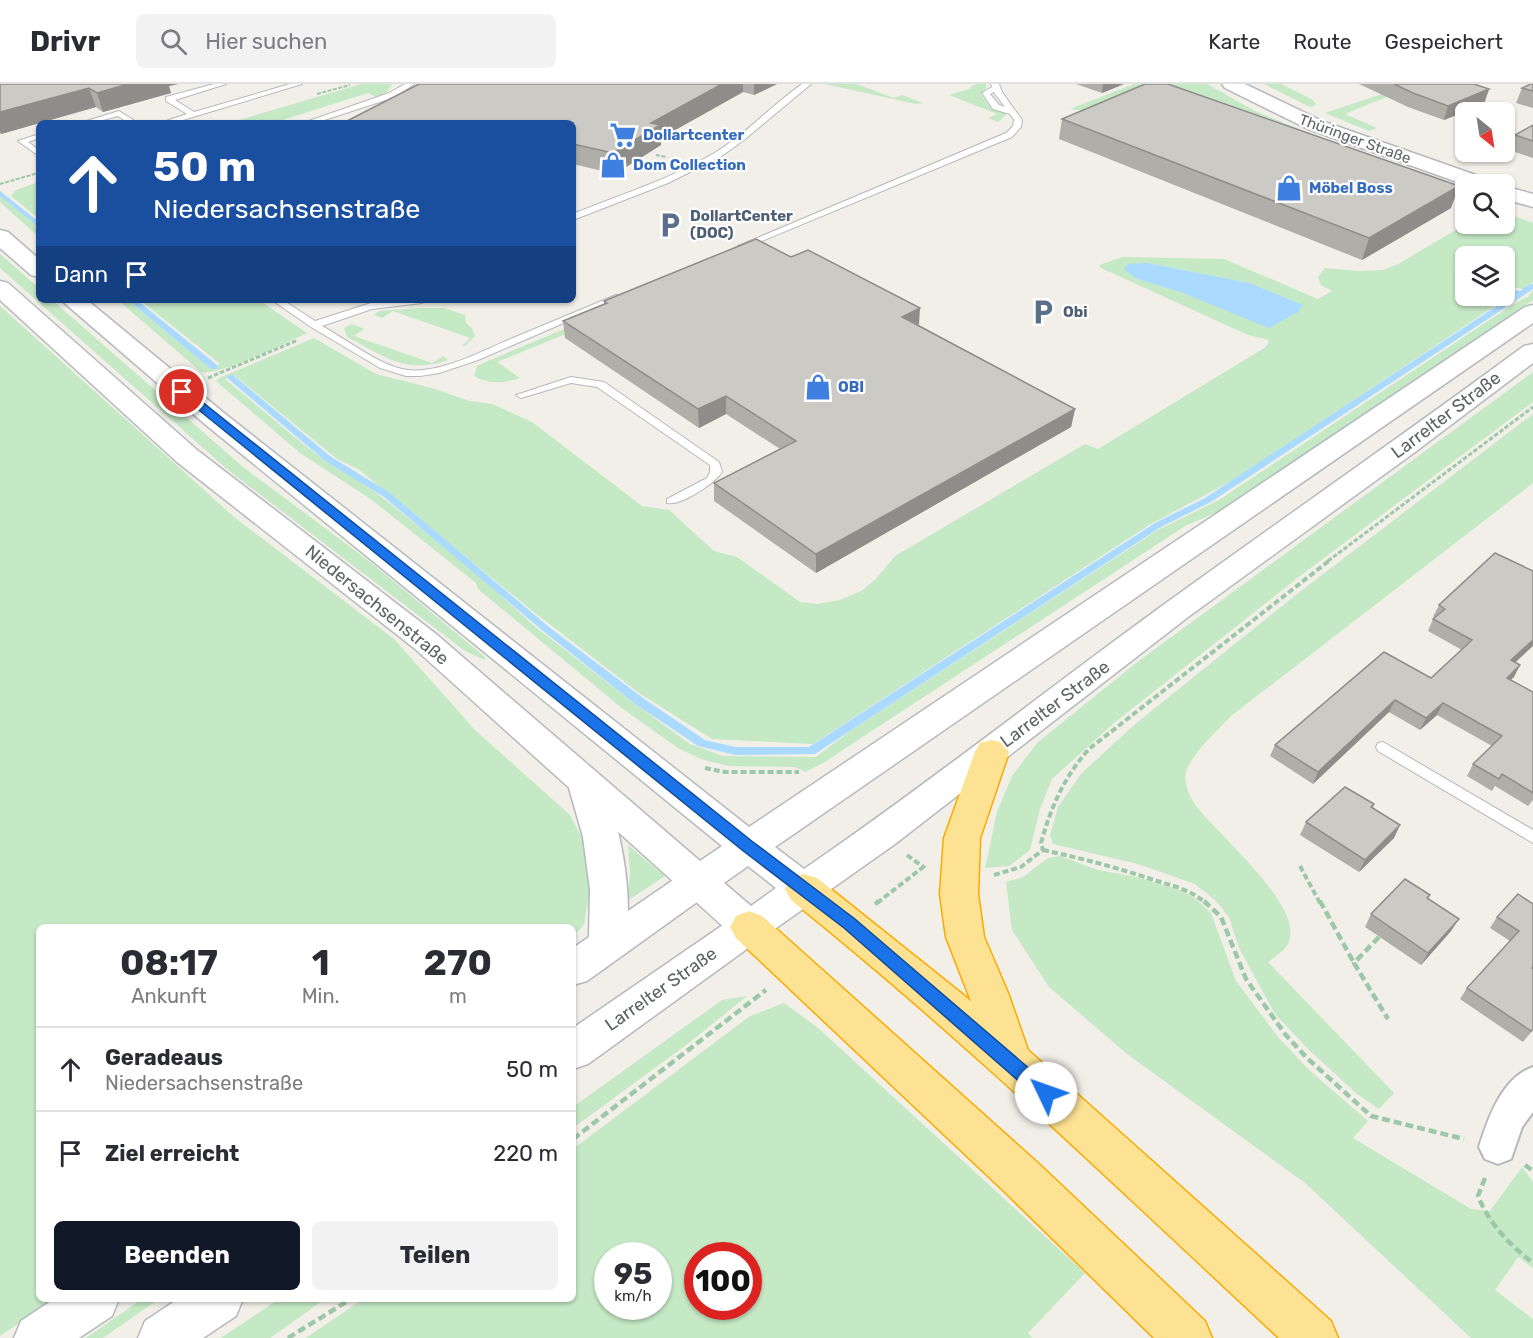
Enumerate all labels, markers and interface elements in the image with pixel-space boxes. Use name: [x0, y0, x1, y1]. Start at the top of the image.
search box: [136, 14, 556, 68]
text: Drivr: [30, 25, 100, 58]
icon: search: [157, 25, 190, 58]
text: Hier suchen: [205, 28, 327, 55]
text: Karte: [1208, 29, 1260, 54]
text: Route: [1293, 29, 1352, 54]
text: Gespeichert: [1385, 29, 1503, 54]
north arrow: [1455, 102, 1515, 162]
map controls: [1455, 102, 1515, 306]
street label: Thüringer Straße: [1297, 110, 1413, 168]
supermarket icon: Dollartcenter: [608, 120, 638, 150]
place label: Dollartcenter: [643, 126, 744, 144]
text: 50 m: [153, 142, 256, 192]
icon: ahead: [54, 144, 132, 222]
shop icon: Dom Collection: [598, 150, 628, 180]
place label: Dom Collection: [633, 156, 746, 174]
shop icon: Möbel Boss: [1274, 173, 1304, 203]
button: search: [1455, 174, 1515, 234]
place label: Möbel Boss: [1309, 179, 1393, 197]
text: Niedersachsenstraße: [153, 193, 420, 225]
place label: DollartCenter (DOC): [690, 207, 793, 242]
parking icon: DollartCenter (DOC): [655, 210, 685, 240]
button: layers: [1455, 246, 1515, 306]
icon: arrive: [120, 258, 153, 291]
text: Dann: [54, 261, 108, 288]
parking icon: Obi: [1028, 297, 1058, 327]
place label: Obi: [1063, 303, 1087, 321]
pin: [156, 366, 207, 417]
street label: Larrelter Straße: [1387, 367, 1505, 463]
shop icon: OBI: [803, 372, 833, 402]
icon: arrive: [165, 375, 198, 408]
place label: OBI: [838, 378, 864, 396]
street label: Niedersachsenstraße: [301, 540, 453, 670]
street label: Larrelter Straße: [996, 656, 1114, 752]
text: 08:17: [120, 941, 218, 984]
text: 1: [312, 941, 330, 984]
text: 270: [424, 941, 492, 984]
street label: Larrelter Straße: [601, 942, 721, 1036]
text: Ankunft: [131, 984, 207, 1008]
text: Min.: [302, 984, 340, 1008]
text: m: [449, 984, 467, 1008]
text: Geradeaus: [105, 1044, 223, 1071]
icon: ahead: [54, 1053, 87, 1086]
text: 50 m: [506, 1056, 558, 1083]
position arrow: [1014, 1061, 1078, 1125]
text: Niedersachsenstraße: [105, 1071, 303, 1095]
icon: arrive: [54, 1137, 87, 1170]
text: Ziel erreicht: [105, 1140, 239, 1167]
text: 220 m: [493, 1140, 558, 1167]
button: Beenden: [54, 1221, 300, 1290]
button: Teilen: [312, 1221, 558, 1290]
speed limit sign: 100: [684, 1242, 762, 1320]
text: 95: [614, 1256, 652, 1292]
text: km/h: [614, 1287, 652, 1305]

